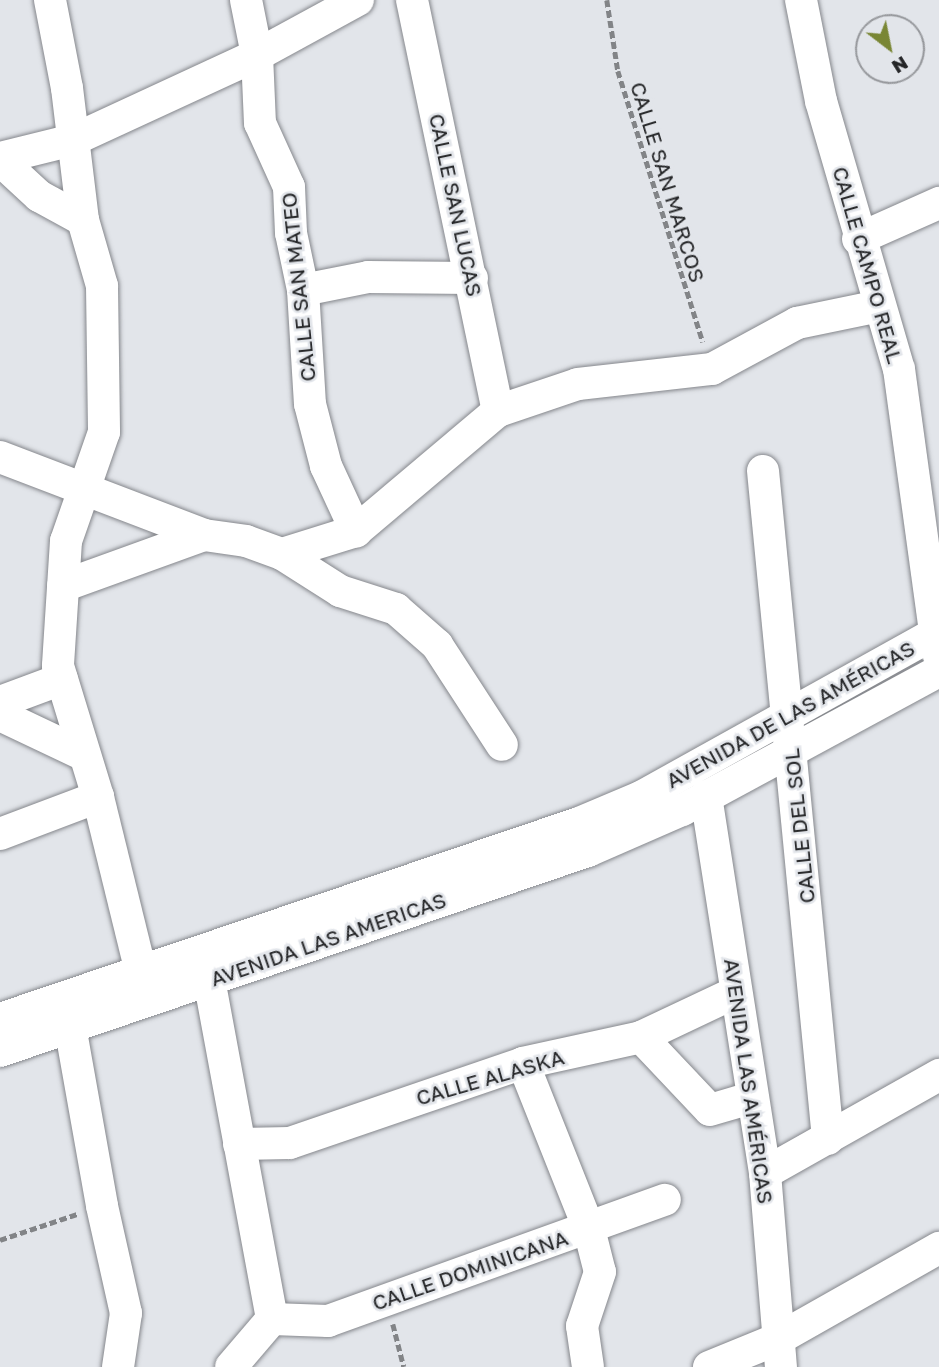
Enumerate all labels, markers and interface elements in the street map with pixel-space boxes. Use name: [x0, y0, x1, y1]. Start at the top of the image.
north arrow: [855, 14, 925, 84]
text: N: [888, 52, 913, 79]
street label: CALLE SAN MARCOS: [626, 79, 710, 285]
street label: CALLE SAN LUCAS: [424, 111, 488, 299]
street label: CALLE CAMPO REAL: [828, 164, 908, 366]
street label: CALLE SAN MATEO: [276, 191, 320, 383]
street label: AVENIDA DE LAS AMÉRICAS: [661, 635, 919, 793]
street label: CALLE DEL SOL: [778, 747, 820, 905]
street label: AVENIDA LAS AMERICAS: [207, 887, 449, 991]
street label: AVENIDA LAS AMÉRICAS: [719, 957, 779, 1205]
street label: CALLE ALASKA: [413, 1044, 567, 1110]
street label: CALLE DOMINICANA: [369, 1225, 571, 1315]

